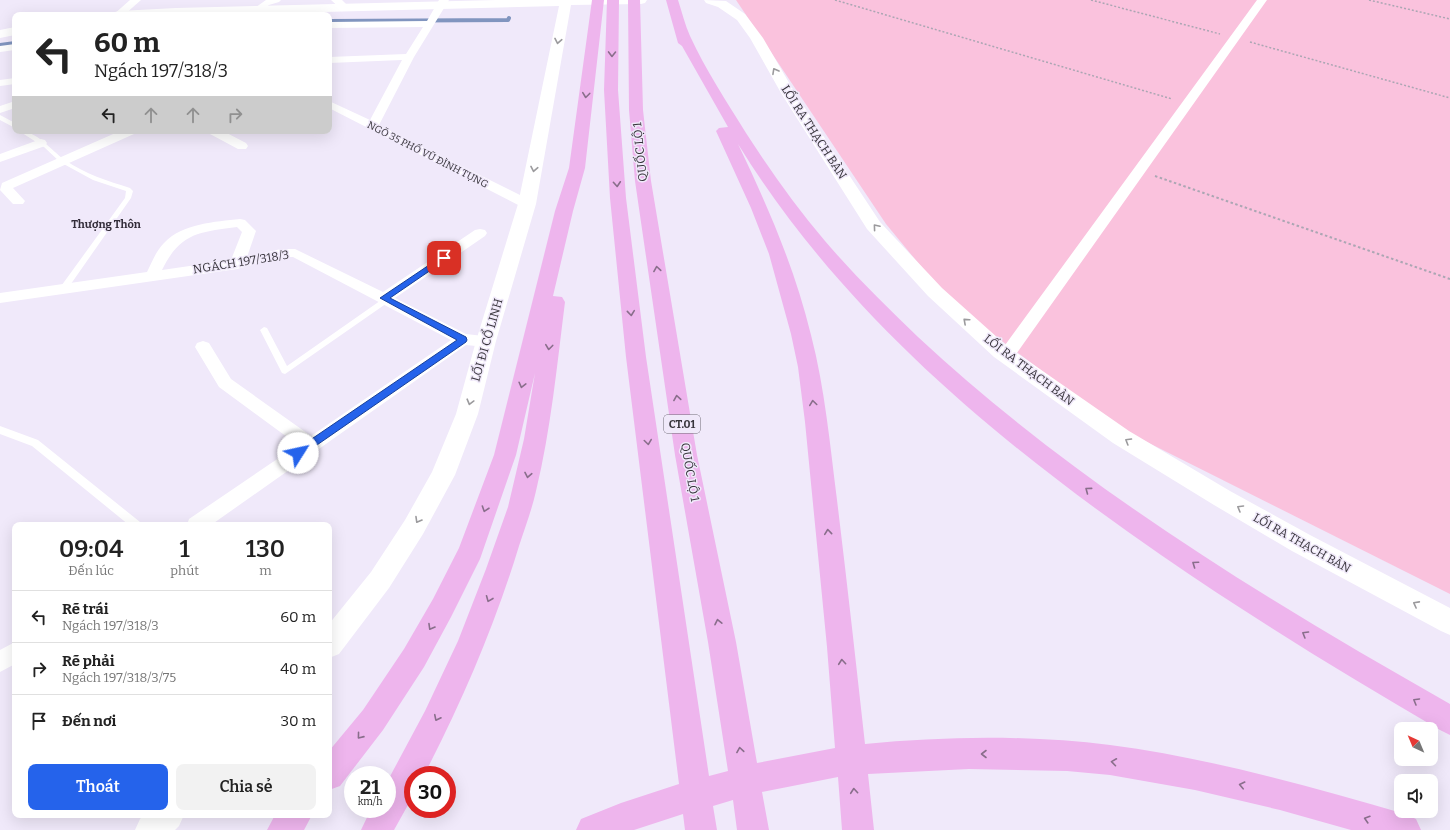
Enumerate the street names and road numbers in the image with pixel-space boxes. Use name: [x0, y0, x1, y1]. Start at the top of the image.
street label: LỐI RA THẠCH BÀN: [778, 81, 852, 182]
street label: NGÕ 35 PHỐ VŨ ĐÌNH TỤNG: [365, 116, 492, 191]
street label: QUỐC LỘ 1: [628, 122, 650, 183]
street label: NGÁCH 197/318/3: [192, 246, 290, 277]
street label: LỐI ĐI CỔ LINH: [466, 296, 506, 383]
street label: LỐI RA THẠCH BÀN: [981, 330, 1078, 409]
road number: CT.01: [664, 415, 700, 433]
street label: QUỐC LỘ 1: [678, 441, 704, 503]
street label: LỐI RA THẠCH BÀN: [1251, 509, 1355, 576]

